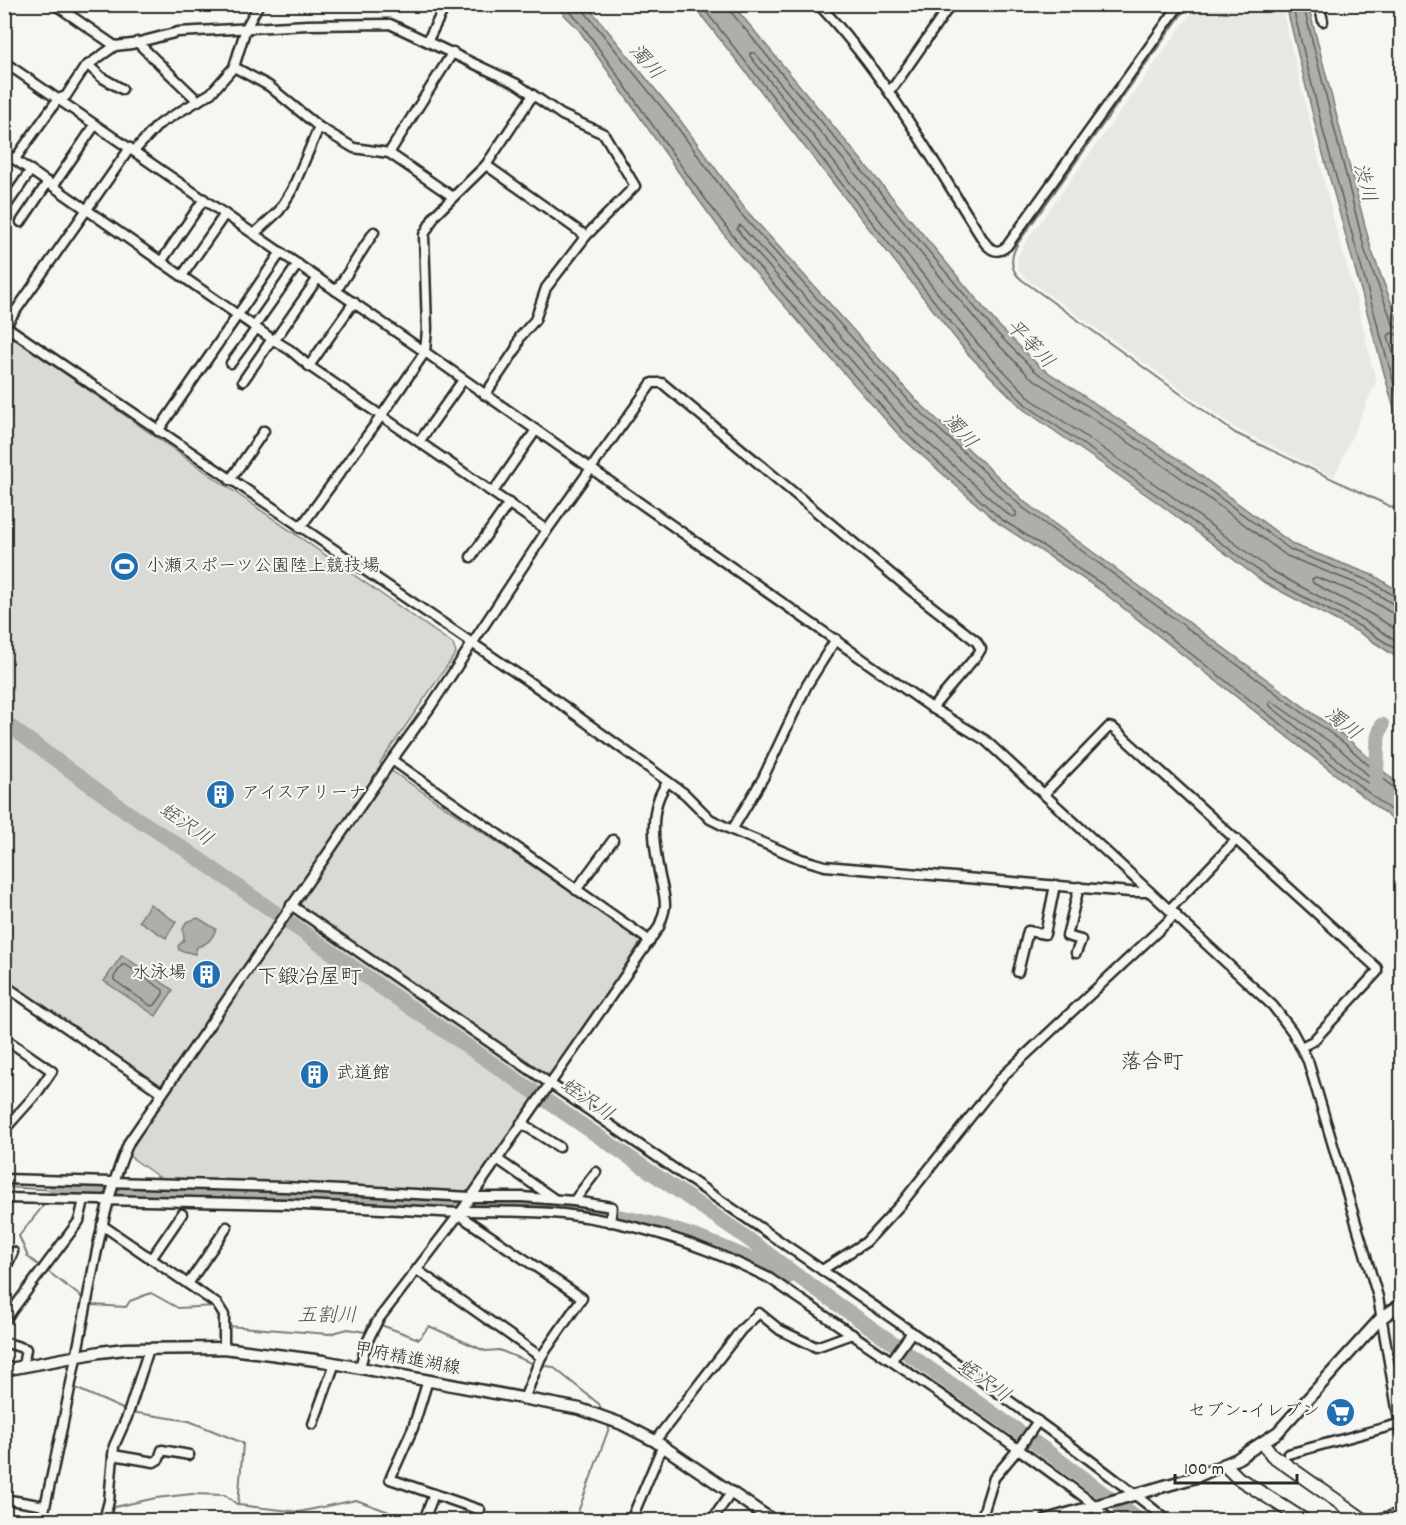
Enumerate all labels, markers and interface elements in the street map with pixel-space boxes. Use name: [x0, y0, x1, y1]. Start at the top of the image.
water label: 濁川: [621, 39, 669, 87]
water label: 渋川: [1344, 160, 1382, 206]
water label: 平等川: [998, 314, 1060, 376]
water label: 濁川: [935, 408, 983, 456]
sports icon: 小瀬スポーツ公園陸上競技場: [109, 551, 141, 583]
place label: 小瀬スポーツ公園陸上競技場: [146, 555, 380, 580]
water label: 濁川: [1318, 702, 1366, 748]
building icon: アイスアリーナ: [205, 778, 237, 810]
place label: アイスアリーナ: [242, 782, 366, 807]
water label: 蛭沢川: [152, 797, 218, 855]
building icon: 水泳場: [191, 958, 223, 990]
place label: 水泳場: [132, 962, 186, 987]
district label: 下鍛冶屋町: [257, 964, 362, 994]
district label: 落合町: [1121, 1049, 1184, 1079]
building icon: 武道館: [299, 1058, 331, 1090]
place label: 武道館: [336, 1062, 390, 1087]
water label: 蛭沢川: [553, 1072, 619, 1130]
water label: 五割川: [297, 1303, 357, 1331]
street label: 甲府精進湖線: [352, 1337, 462, 1383]
water label: 蛭沢川: [951, 1353, 1015, 1411]
supermarket icon: セブン-イレブン: [1325, 1396, 1357, 1428]
place label: セブン-イレブン: [1188, 1400, 1320, 1425]
scale bar: [1175, 1447, 1296, 1485]
text: 100 m: [1184, 1458, 1224, 1483]

